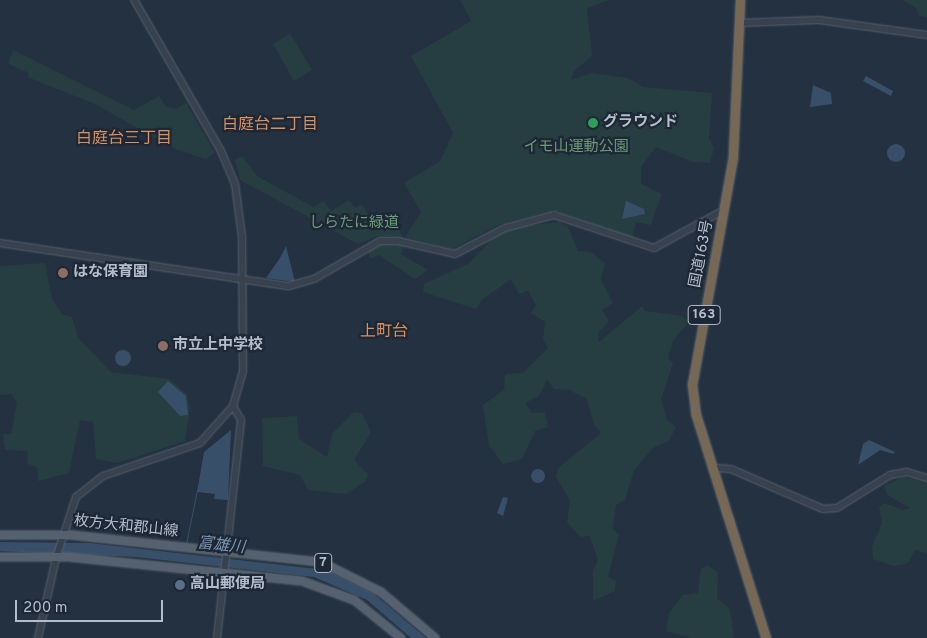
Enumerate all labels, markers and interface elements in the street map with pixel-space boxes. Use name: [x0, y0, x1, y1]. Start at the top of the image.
place label: グラウンド: [603, 114, 678, 132]
district label: 白庭台二丁目: [222, 115, 318, 135]
marker: グラウンド: [587, 117, 599, 129]
district label: 白庭台三丁目: [76, 129, 172, 149]
park label: イモ山運動公園: [524, 139, 628, 157]
park label: しらたに緑道: [309, 215, 399, 233]
street label: 国道163号: [687, 219, 717, 289]
place label: はな保育園: [73, 264, 148, 282]
marker: はな保育園: [57, 267, 69, 279]
road number: 163: [686, 304, 722, 326]
district label: 上町台: [360, 322, 408, 342]
place label: 市立上中学校: [173, 337, 263, 355]
marker: 市立上中学校: [157, 340, 169, 352]
street label: 枚方大和郡山線: [73, 513, 179, 541]
water label: 富雄川: [196, 534, 246, 558]
road number: 7: [313, 552, 333, 574]
place label: 高山郵便局: [190, 576, 265, 594]
marker: 高山郵便局: [174, 579, 186, 591]
scale bar: [18, 590, 165, 622]
text: 200 m: [23, 599, 68, 618]

